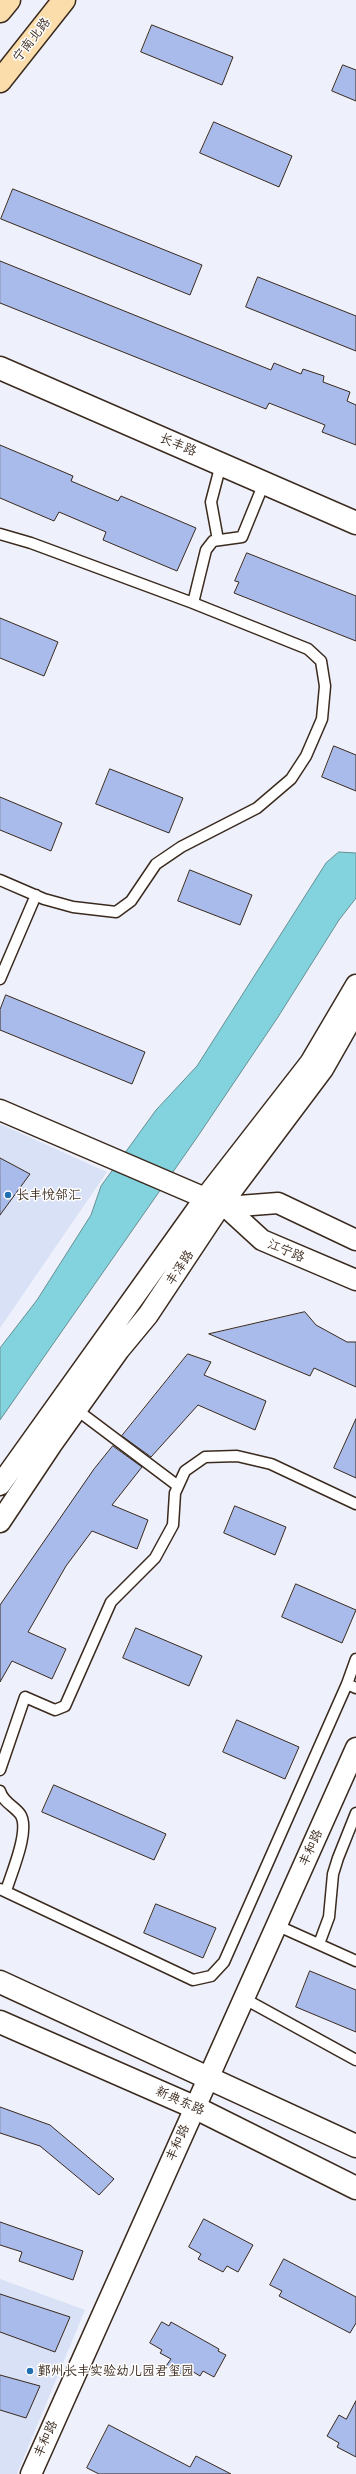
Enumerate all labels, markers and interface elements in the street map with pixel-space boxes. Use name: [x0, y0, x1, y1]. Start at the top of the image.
street label: 宁南北路: [10, 15, 54, 65]
street label: 长丰路: [157, 430, 199, 460]
place label: 长丰悦邻汇: [16, 1187, 81, 1203]
marker: 长丰悦邻汇: [3, 1190, 13, 1200]
street label: 江宁路: [265, 1236, 307, 1266]
street label: 丰泽路: [163, 1247, 197, 1289]
street label: 丰和路: [296, 1827, 326, 1869]
street label: 新典东路: [153, 2083, 207, 2119]
street label: 丰和路: [163, 2122, 193, 2164]
place label: 鄞州长丰实验幼儿园君玺园: [38, 2363, 194, 2379]
marker: 鄞州长丰实验幼儿园君玺园: [25, 2366, 35, 2376]
street label: 丰和路: [31, 2418, 61, 2460]

